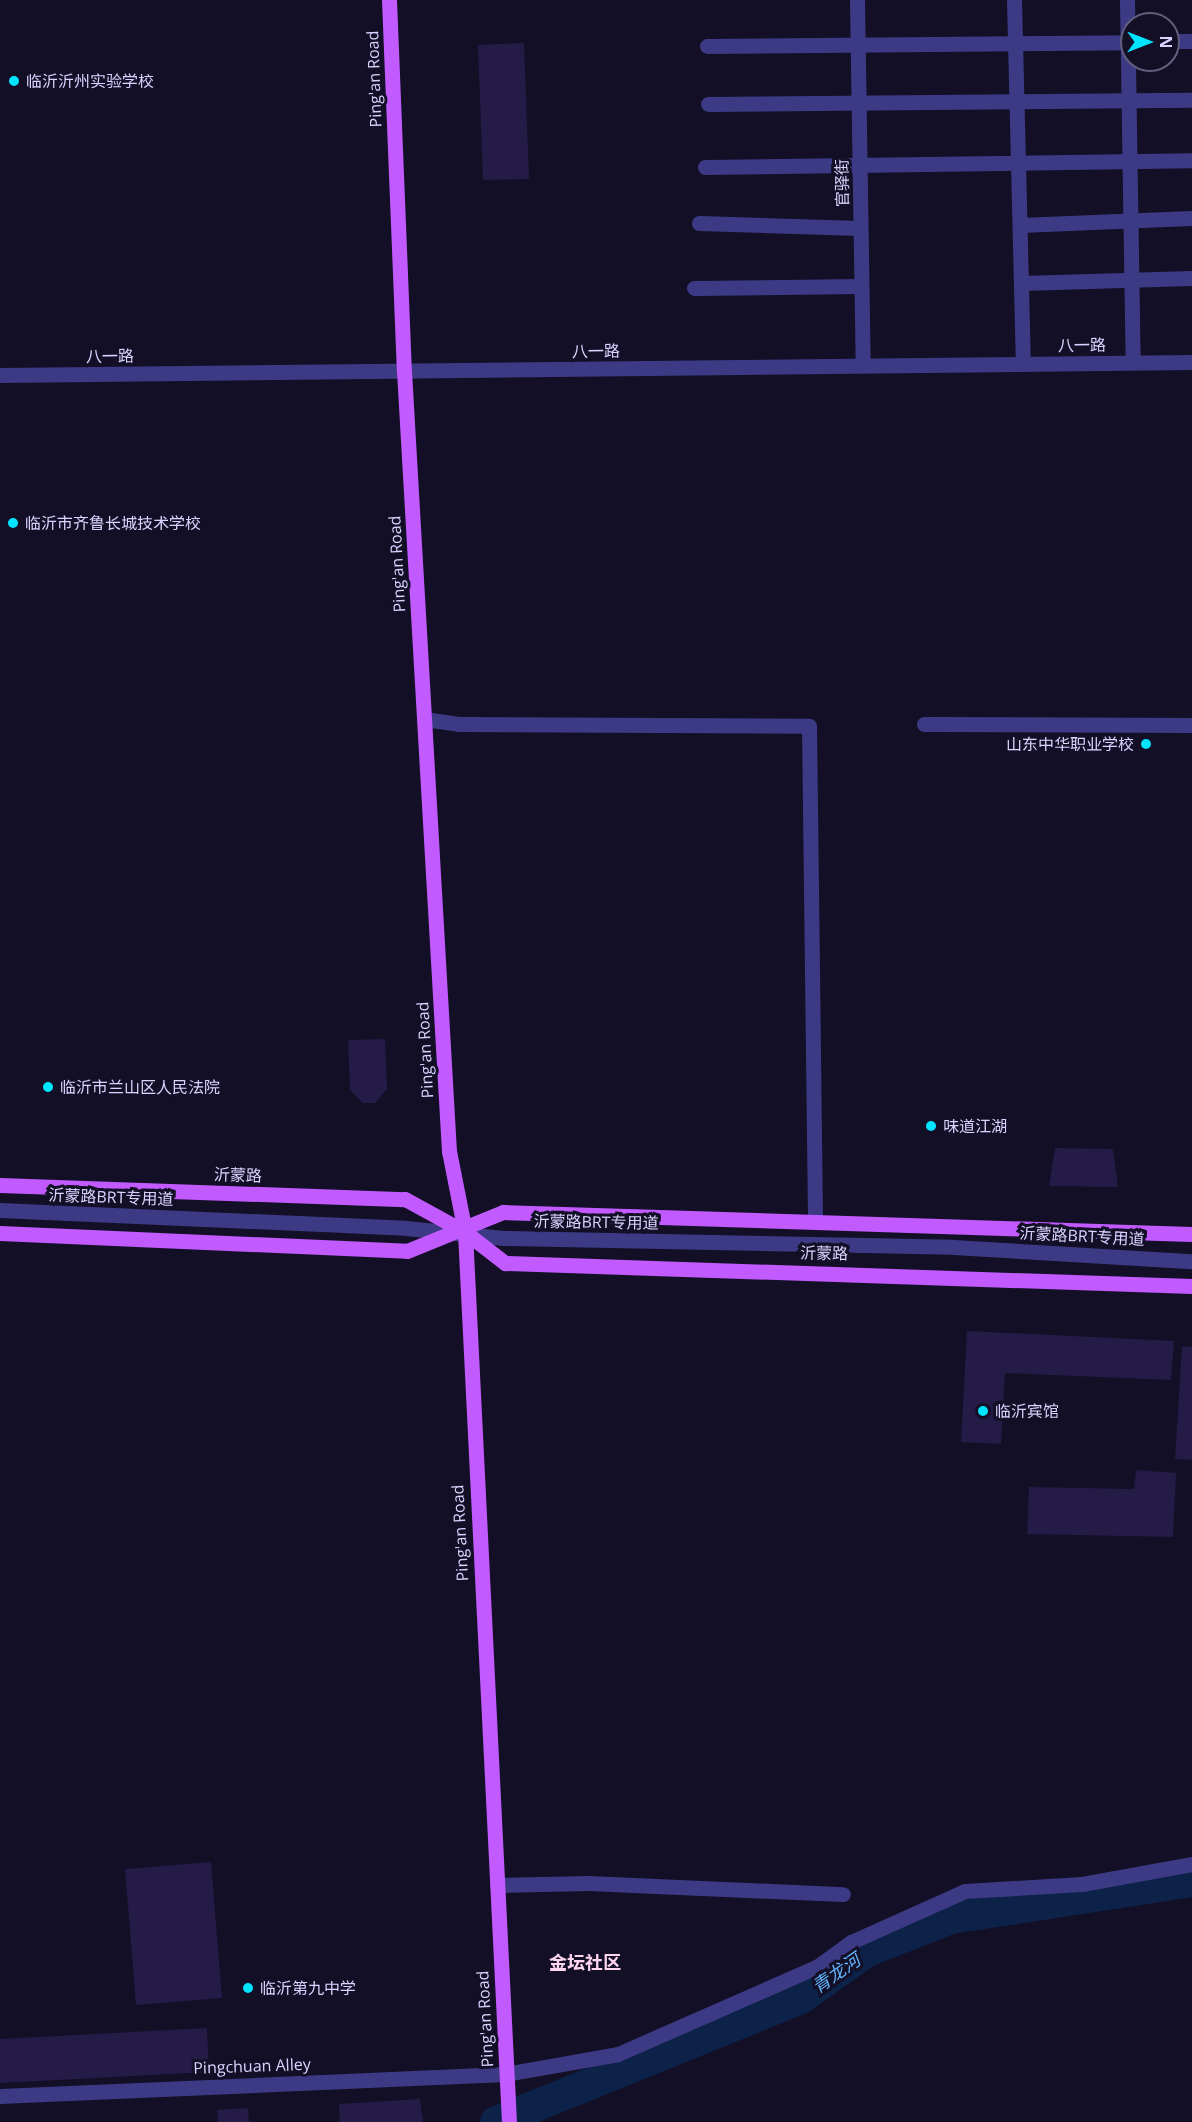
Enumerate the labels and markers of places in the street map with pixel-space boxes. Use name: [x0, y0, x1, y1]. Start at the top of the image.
place label: 临沂沂州实验学校: [26, 71, 154, 91]
marker: 临沂沂州实验学校: [7, 74, 21, 88]
place label: 临沂市齐鲁长城技术学校: [25, 513, 201, 533]
marker: 临沂市齐鲁长城技术学校: [6, 516, 20, 530]
place label: 山东中华职业学校: [1006, 734, 1134, 754]
marker: 山东中华职业学校: [1139, 737, 1153, 751]
place label: 临沂市兰山区人民法院: [60, 1077, 220, 1097]
marker: 临沂市兰山区人民法院: [41, 1080, 55, 1094]
place label: 味道江湖: [943, 1116, 1007, 1136]
marker: 味道江湖: [924, 1119, 938, 1133]
place label: 临沂宾馆: [995, 1401, 1059, 1421]
marker: 临沂宾馆: [976, 1404, 990, 1418]
place label: 临沂第九中学: [260, 1978, 356, 1998]
marker: 临沂第九中学: [241, 1981, 255, 1995]

